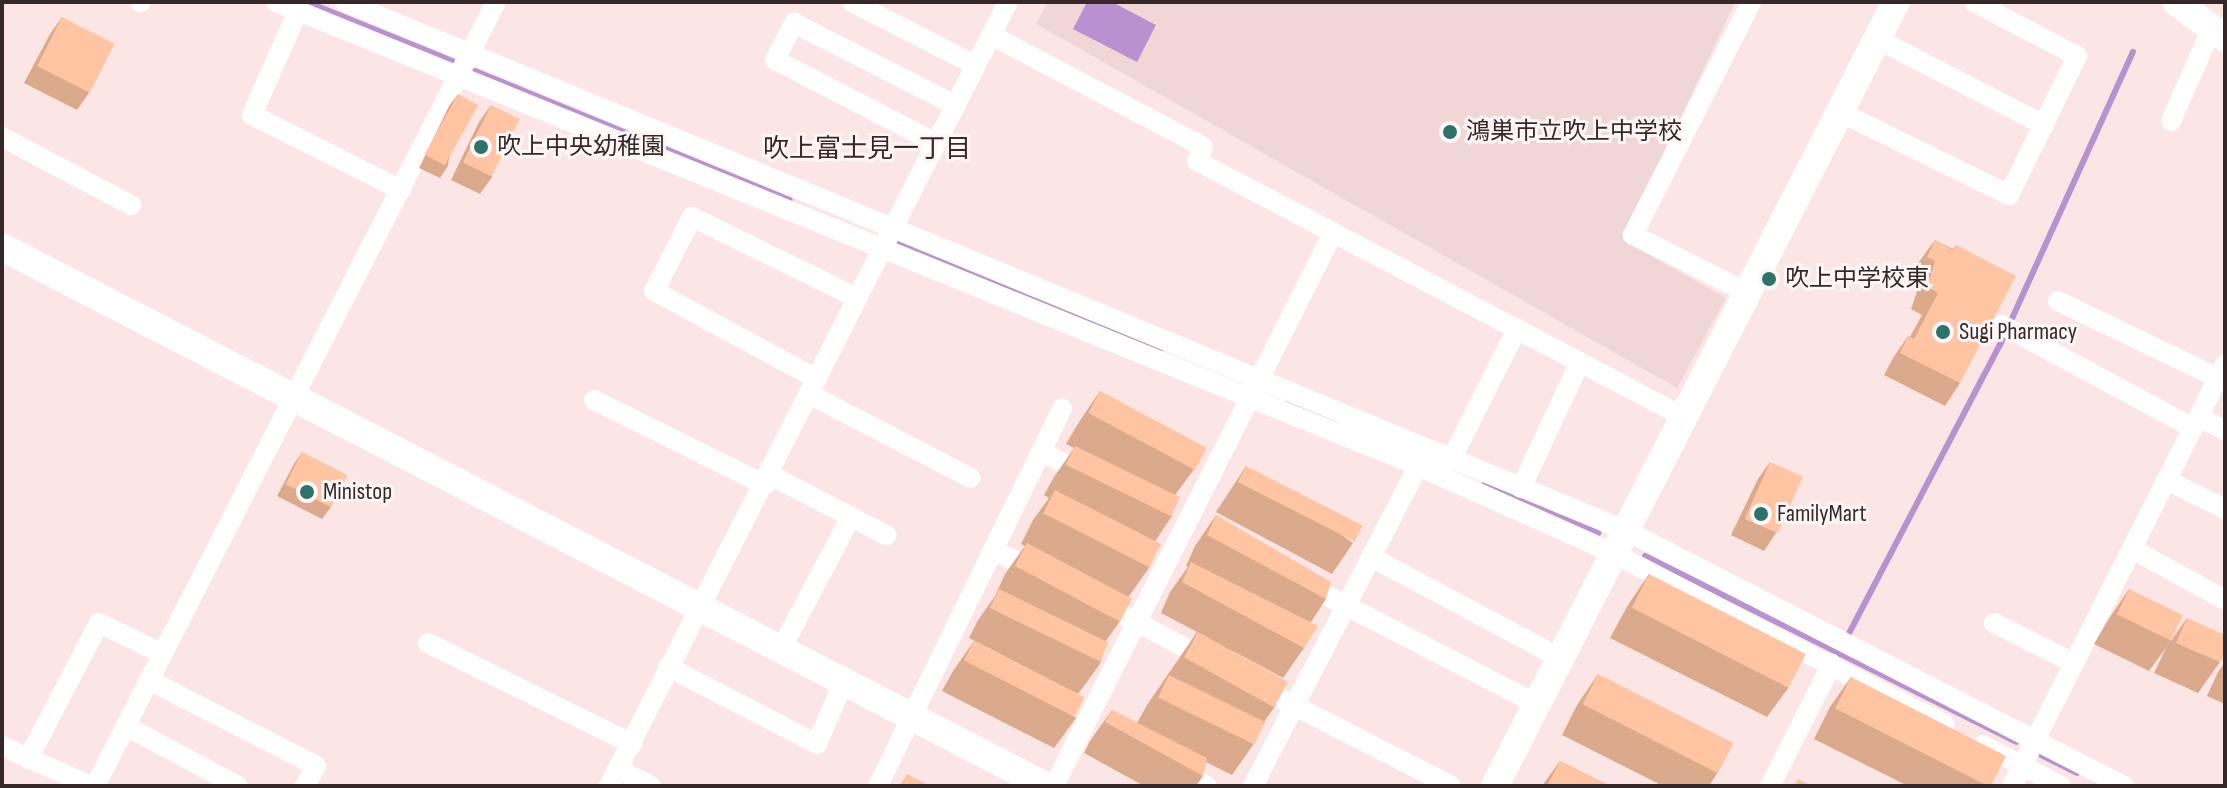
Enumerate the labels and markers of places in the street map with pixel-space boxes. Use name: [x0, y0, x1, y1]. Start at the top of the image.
place label: 鴻巣市立吹上中学校: [1466, 118, 1682, 146]
marker: 鴻巣市立吹上中学校: [1441, 123, 1459, 141]
place label: 吹上中央幼稚園: [497, 133, 665, 161]
marker: 吹上中央幼稚園: [472, 138, 490, 156]
place label: 吹上中学校東: [1785, 265, 1929, 293]
marker: 吹上中学校東: [1760, 270, 1778, 288]
place label: Sugi Pharmacy: [1959, 318, 2077, 346]
marker: Sugi Pharmacy: [1934, 323, 1952, 341]
place label: Ministop: [323, 478, 392, 506]
marker: Ministop: [298, 483, 316, 501]
place label: FamilyMart: [1777, 500, 1866, 528]
marker: FamilyMart: [1752, 505, 1770, 523]

